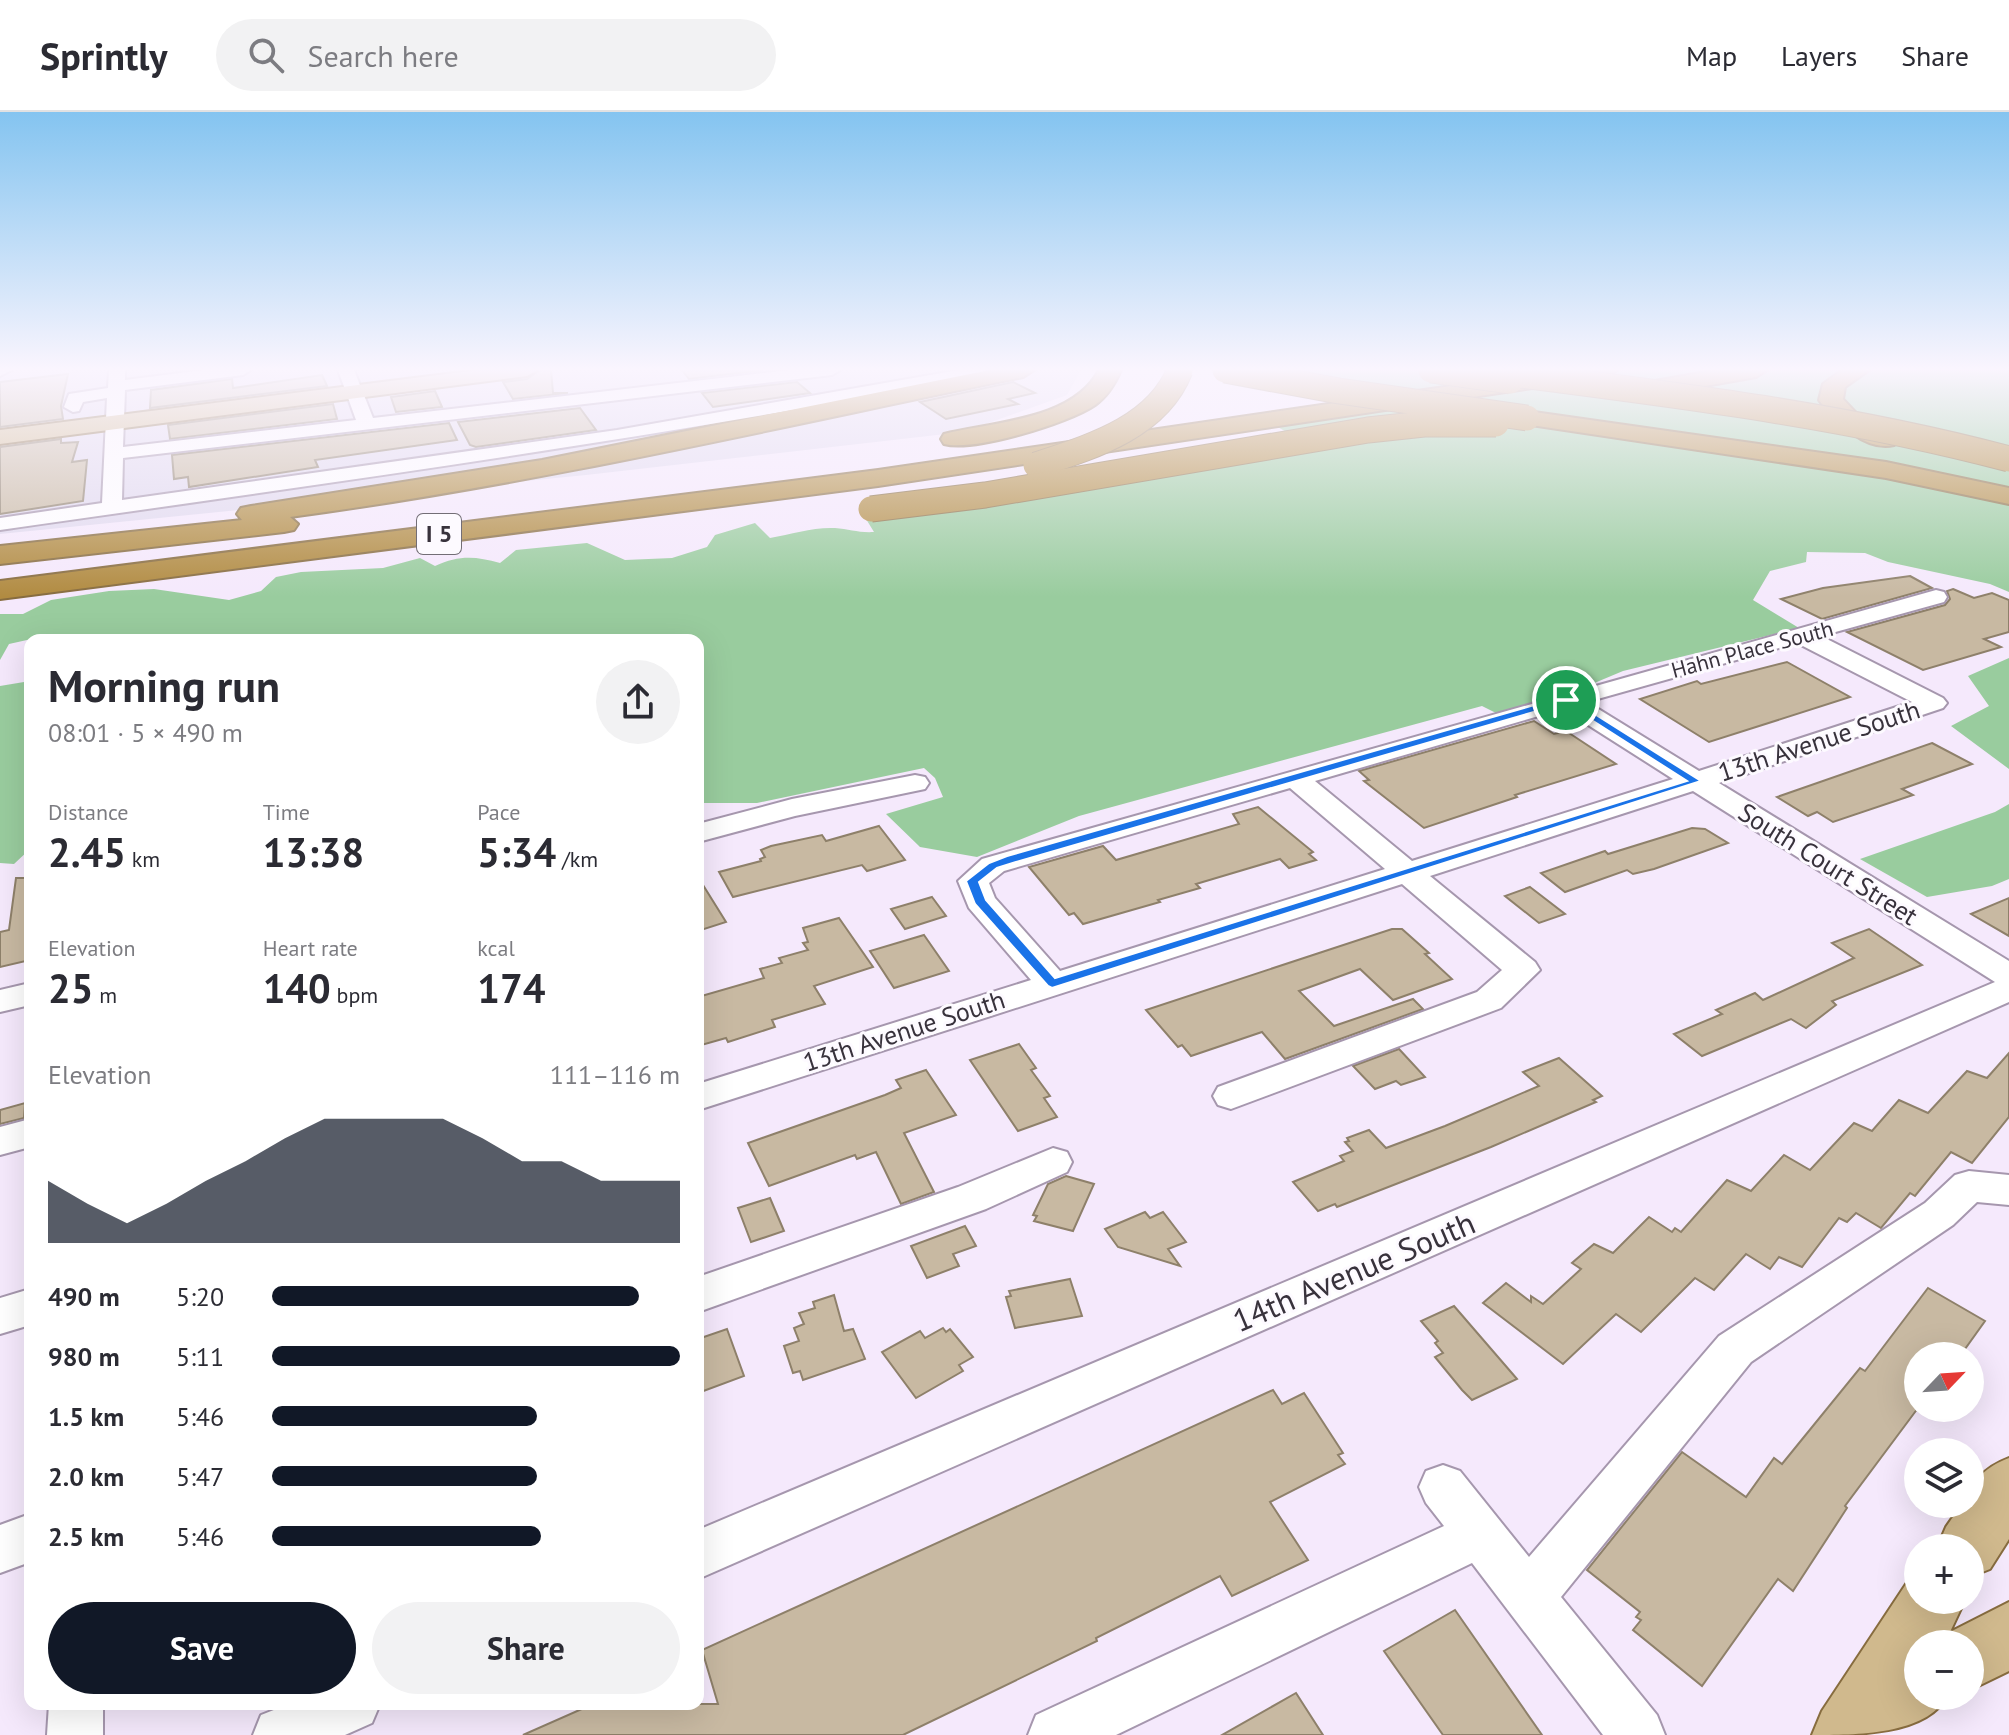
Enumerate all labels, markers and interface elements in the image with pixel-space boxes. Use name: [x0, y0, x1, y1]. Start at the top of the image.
search box: [216, 19, 776, 91]
text: Sprintly: [40, 31, 168, 80]
icon: search: [244, 33, 288, 77]
text: Search here: [308, 36, 459, 75]
text: Map: [1686, 37, 1737, 74]
text: Layers: [1781, 37, 1857, 74]
text: Share: [1901, 37, 1969, 74]
road number: I 5: [417, 514, 461, 554]
street label: Hahn Place South: [1668, 614, 1836, 684]
text: Morning run: [48, 657, 280, 714]
button: share: [596, 660, 680, 744]
pin: [1532, 666, 1600, 734]
icon: arrive: [1544, 678, 1588, 722]
street label: 13th Avenue South: [1714, 692, 1924, 789]
text: 08:01 · 5 × 490 m: [48, 716, 243, 749]
street label: South Court Street: [1732, 795, 1924, 932]
text: Distance: [48, 798, 129, 826]
text: Time: [263, 798, 310, 826]
text: Pace: [477, 798, 520, 826]
text: 2.45: [48, 826, 126, 878]
text: 13:38: [263, 826, 364, 878]
text: 5:34: [477, 826, 556, 878]
text: km: [126, 845, 160, 873]
text: /km: [556, 845, 598, 873]
text: Elevation: [48, 934, 136, 962]
text: Heart rate: [263, 934, 358, 962]
text: kcal: [477, 934, 515, 962]
text: 25: [48, 962, 93, 1014]
text: 140: [263, 962, 331, 1014]
text: 174: [477, 962, 545, 1014]
text: m: [93, 981, 117, 1009]
text: bpm: [331, 981, 378, 1009]
street label: 13th Avenue South: [799, 982, 1009, 1079]
text: Elevation: [48, 1058, 152, 1091]
text: 111–116 m: [550, 1058, 680, 1091]
street label: 14th Avenue South: [1226, 1201, 1481, 1341]
text: 490 m: [48, 1280, 120, 1313]
text: 5:20: [176, 1280, 224, 1313]
text: 980 m: [48, 1340, 120, 1373]
text: 5:11: [176, 1340, 224, 1373]
north arrow: [1904, 1342, 1984, 1422]
map controls: [1904, 1342, 1984, 1710]
text: 1.5 km: [48, 1400, 124, 1433]
text: 5:46: [176, 1400, 224, 1433]
button: layers: [1904, 1438, 1984, 1518]
text: 2.0 km: [48, 1460, 124, 1493]
text: 5:47: [176, 1460, 224, 1493]
text: 2.5 km: [48, 1520, 124, 1553]
text: 5:46: [176, 1520, 224, 1553]
button: +: [1904, 1534, 1984, 1614]
button: Save: [48, 1602, 356, 1694]
button: Share: [372, 1602, 680, 1694]
button: −: [1904, 1630, 1984, 1710]

